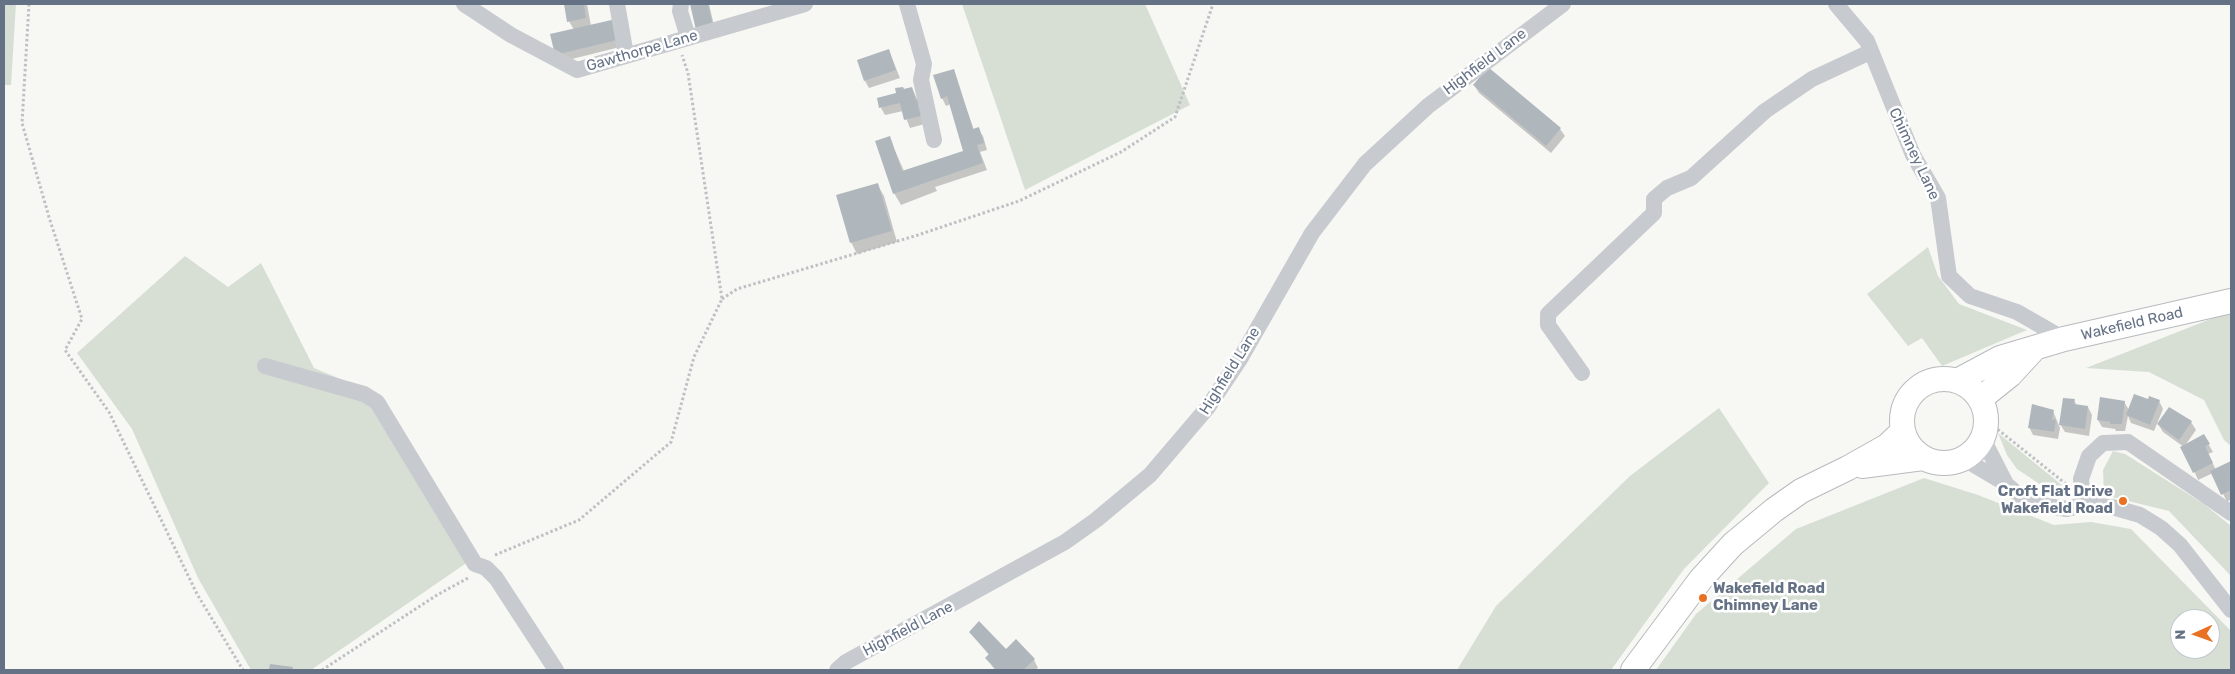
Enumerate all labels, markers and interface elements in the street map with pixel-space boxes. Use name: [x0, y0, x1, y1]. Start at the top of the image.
street label: Highfield Lane: [1440, 25, 1530, 99]
street label: Gawthorpe Lane: [584, 26, 700, 76]
street label: Chimney Lane: [1885, 105, 1943, 203]
street label: Wakefield Road: [2079, 304, 2185, 344]
street label: Highfield Lane: [1196, 324, 1264, 418]
place label: Croft Flat Drive Wakefield Road: [1998, 483, 2113, 518]
marker: Croft Flat Drive Wakefield Road: [2117, 495, 2129, 507]
place label: Wakefield Road Chimney Lane: [1713, 580, 1825, 615]
marker: Wakefield Road Chimney Lane: [1697, 592, 1709, 604]
street label: Highfield Lane: [860, 598, 956, 660]
north arrow: [2170, 609, 2220, 659]
text: N: [2172, 629, 2189, 640]

